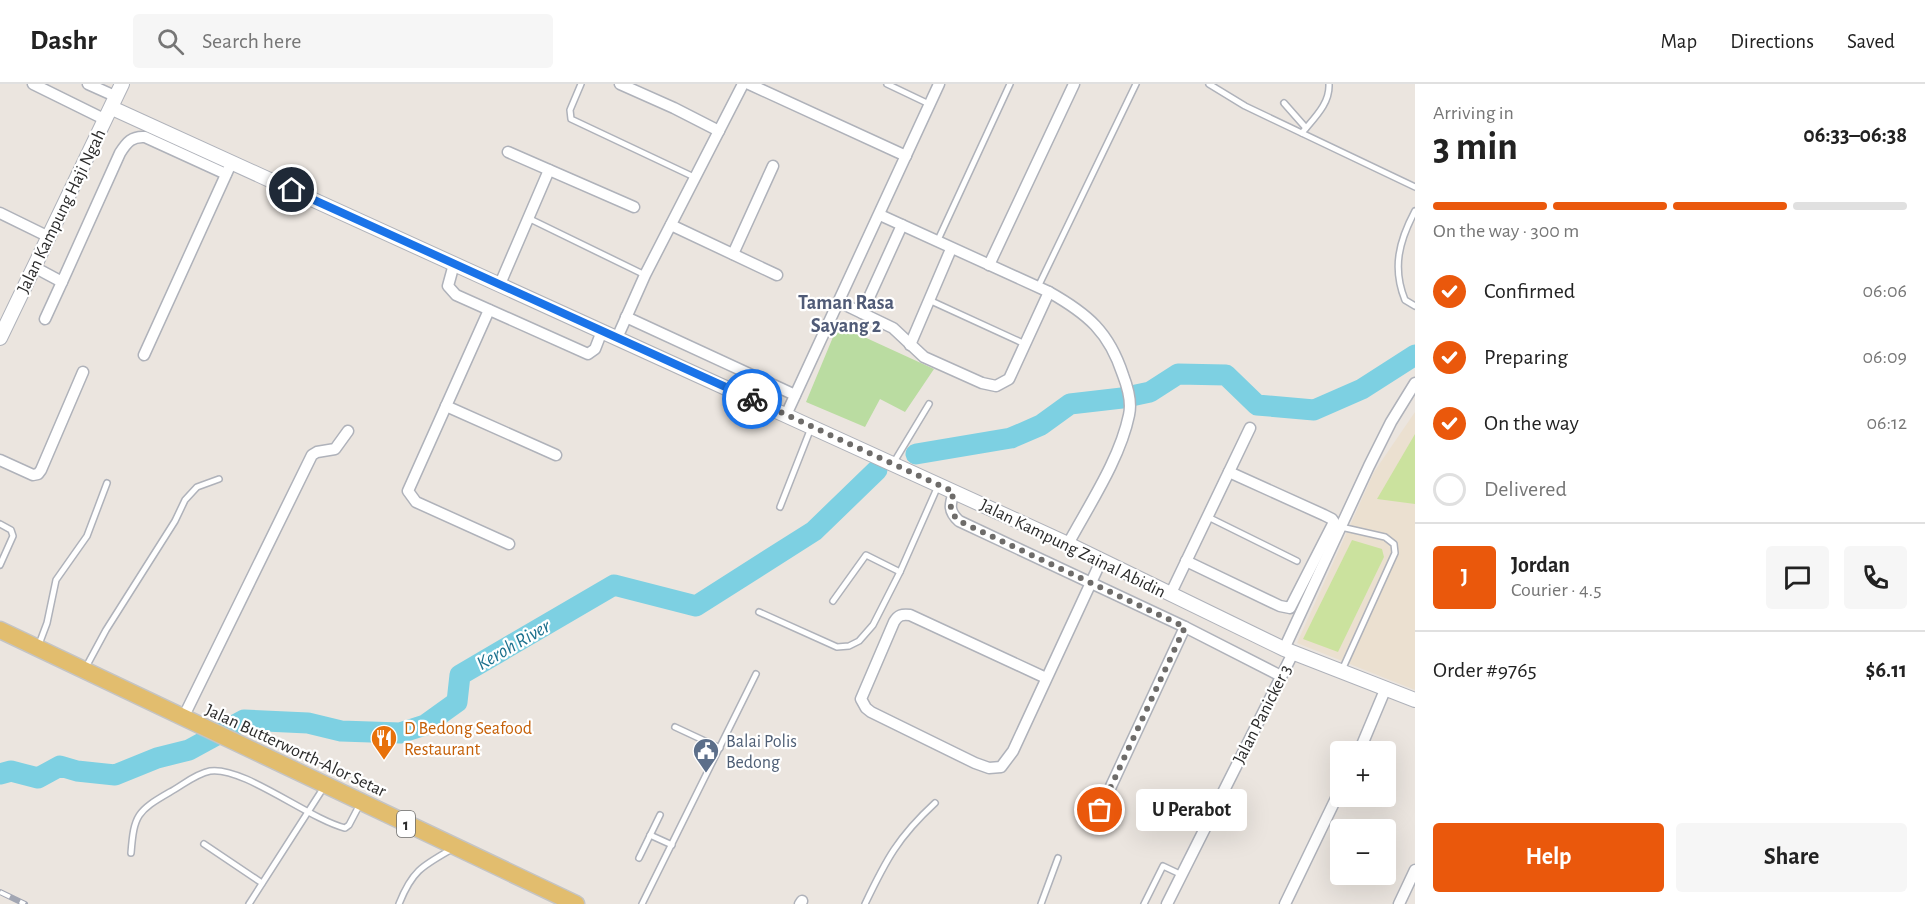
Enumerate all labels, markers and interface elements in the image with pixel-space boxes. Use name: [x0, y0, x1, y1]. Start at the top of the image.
search box: [133, 14, 553, 68]
icon: search: [154, 25, 187, 58]
text: Dashr: [30, 27, 97, 55]
text: Search here: [202, 30, 301, 52]
text: Map: [1661, 31, 1697, 52]
text: Directions: [1730, 31, 1814, 52]
text: Saved: [1847, 31, 1895, 52]
text: Arriving in: [1433, 103, 1514, 123]
text: 06:33–06:38: [1803, 124, 1907, 146]
street label: Jalan Kampung Haji Ngah: [14, 127, 109, 296]
text: 3 min: [1433, 128, 1518, 167]
pin: [266, 164, 317, 215]
icon: home: [275, 173, 308, 206]
text: On the way · 300 m: [1433, 221, 1579, 241]
icon: check: [1433, 275, 1466, 308]
text: Confirmed: [1484, 280, 1575, 302]
text: 06:06: [1863, 281, 1907, 301]
district label: Taman Rasa Sayang 2: [798, 293, 894, 336]
icon: check: [1433, 341, 1466, 374]
text: Preparing: [1484, 346, 1568, 368]
text: 06:09: [1863, 347, 1907, 367]
courier: [722, 369, 782, 429]
icon: bike: [736, 383, 769, 416]
icon: check: [1433, 407, 1466, 440]
text: On the way: [1484, 412, 1579, 434]
text: 06:12: [1866, 413, 1907, 433]
text: Delivered: [1484, 478, 1567, 500]
street label: Jalan Kampung Zainal Abidin: [977, 496, 1168, 602]
button: chat: [1766, 546, 1829, 609]
button: phone: [1844, 546, 1907, 609]
text: Jordan: [1511, 554, 1570, 576]
text: J: [1461, 566, 1468, 588]
text: Courier · 4.5: [1511, 580, 1602, 600]
water label: Keroh River: [473, 616, 554, 674]
text: Order #9765: [1433, 659, 1537, 681]
text: $6.11: [1866, 659, 1907, 681]
street label: Jalan Panicker 3: [1230, 662, 1296, 767]
street label: Jalan Butterworth-Alor Setar: [202, 701, 389, 801]
place label: D Bedong Seafood Restaurant: [404, 720, 532, 759]
restaurant icon: D Bedong Seafood Restaurant: [369, 723, 399, 761]
place label: Balai Polis Bedong: [726, 733, 797, 772]
public building icon: Balai Polis Bedong: [691, 736, 721, 774]
map controls: [1330, 741, 1396, 885]
button: +: [1330, 741, 1396, 807]
pin: [1074, 784, 1125, 835]
callout: U Perabot: [1136, 789, 1247, 831]
icon: bag: [1083, 793, 1116, 826]
text: U Perabot: [1152, 800, 1231, 820]
road number: 1: [397, 811, 415, 837]
button: −: [1330, 819, 1396, 885]
button: Help: [1433, 823, 1664, 892]
button: Share: [1676, 823, 1907, 892]

